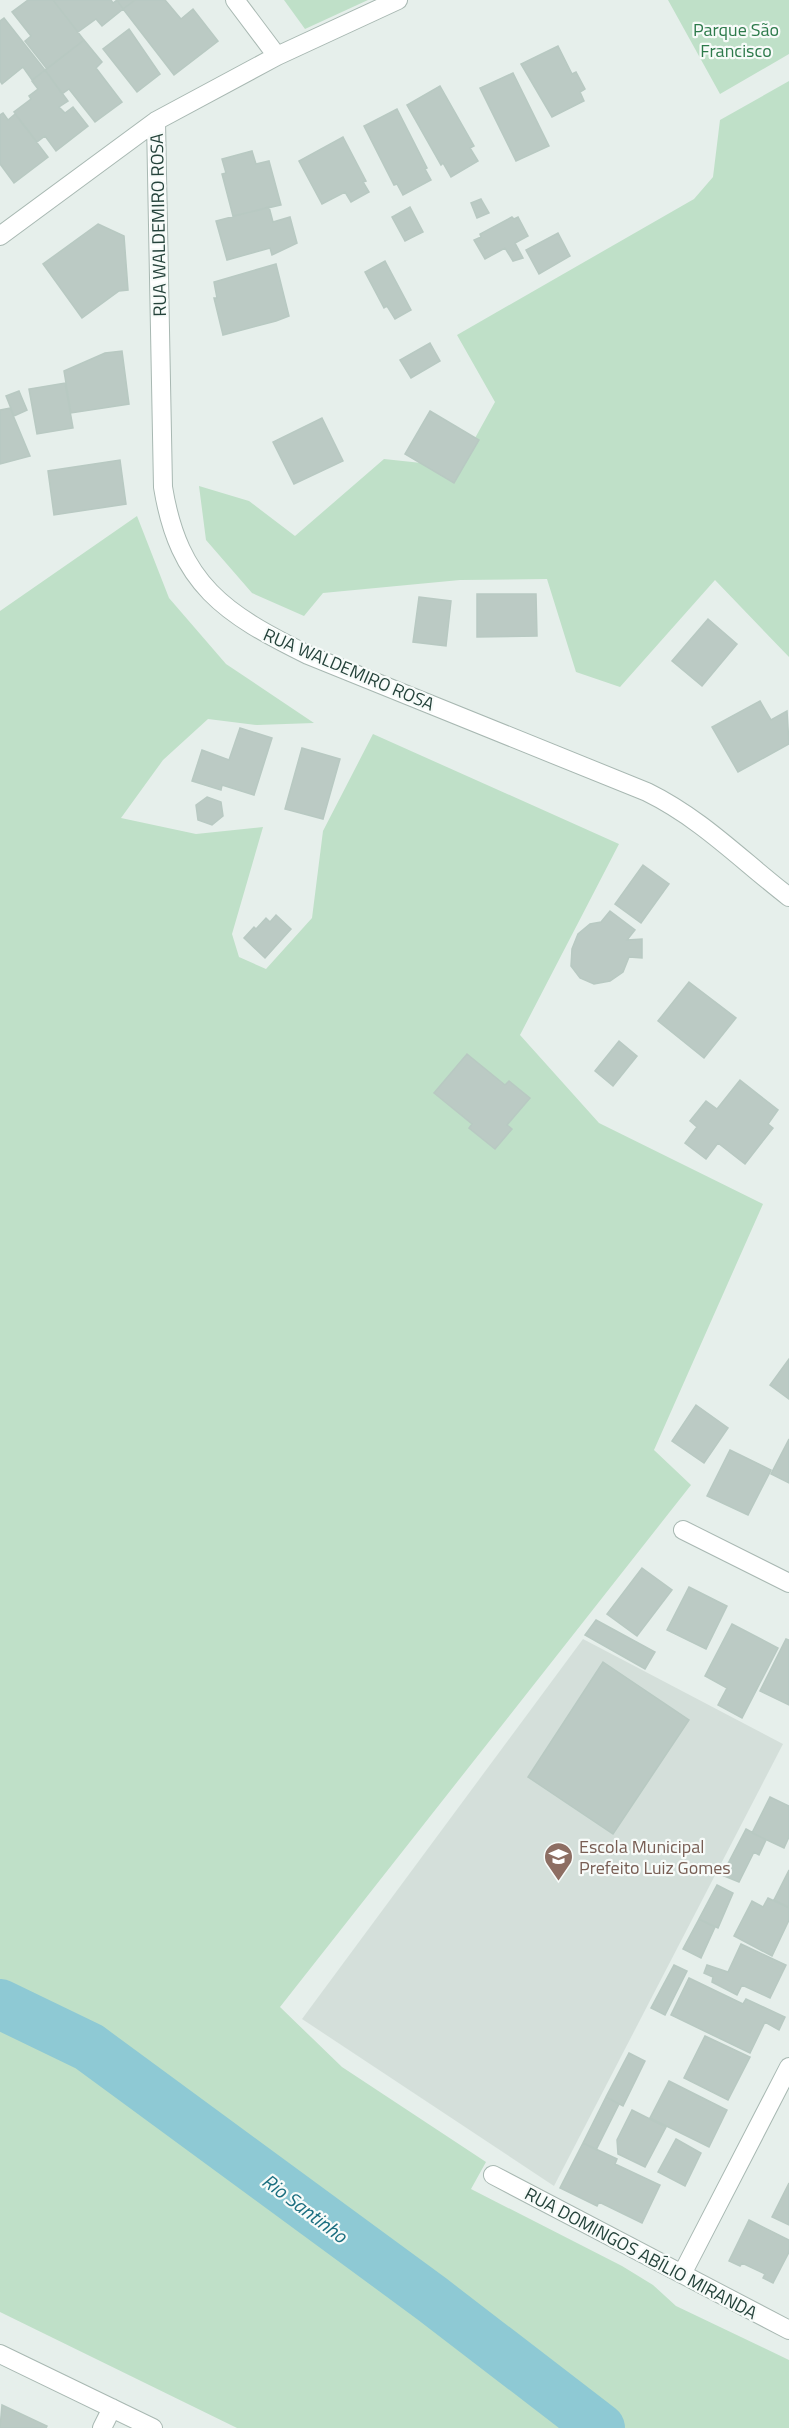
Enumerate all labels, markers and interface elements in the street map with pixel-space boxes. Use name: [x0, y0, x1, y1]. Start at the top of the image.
park label: Parque São Francisco: [693, 16, 779, 64]
street label: RUA WALDEMIRO ROSA: [143, 133, 173, 317]
street label: RUA WALDEMIRO ROSA: [259, 621, 439, 717]
place label: Escola Municipal Prefeito Luiz Gomes: [579, 1833, 731, 1881]
school or university icon: Escola Municipal Prefeito Luiz Gomes: [542, 1840, 574, 1882]
water label: Rio Santinho: [256, 2166, 355, 2251]
street label: RUA DOMINGOS ABÍLIO MIRANDA: [520, 2180, 762, 2326]

